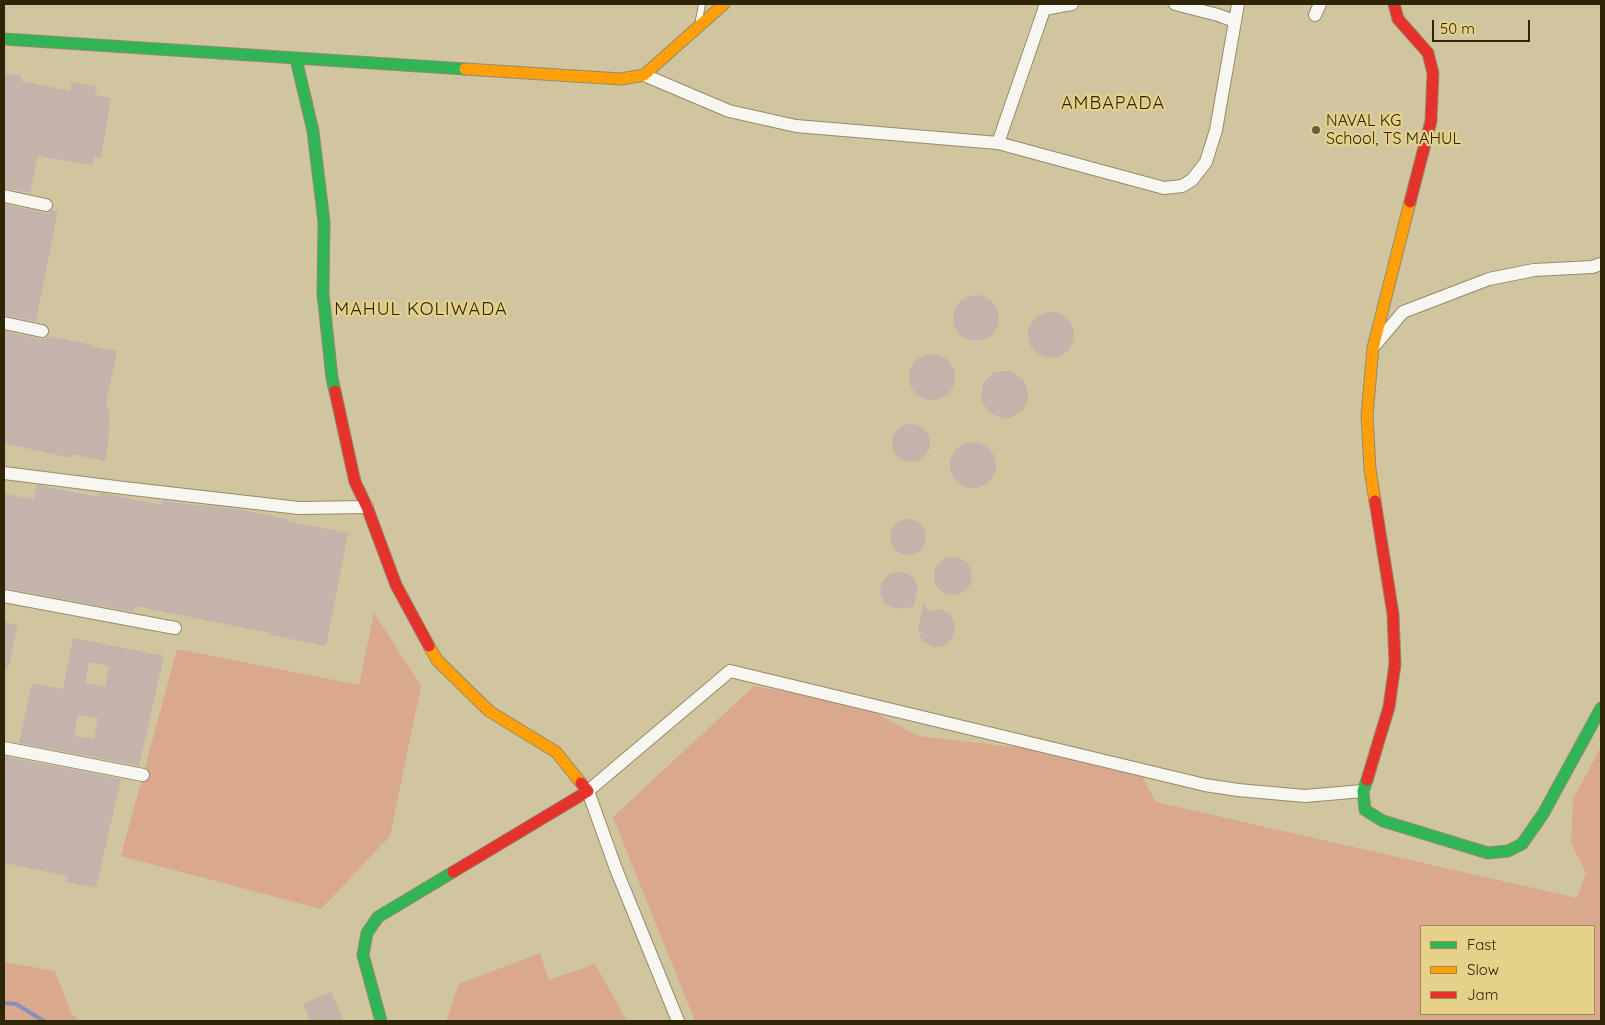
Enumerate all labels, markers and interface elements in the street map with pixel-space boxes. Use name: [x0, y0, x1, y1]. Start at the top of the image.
scale bar: [1435, 10, 1532, 42]
text: 50 m: [1440, 19, 1475, 38]
district label: AMBAPADA: [1060, 93, 1166, 115]
place label: NAVAL KG School, TS MAHUL: [1326, 111, 1461, 149]
marker: NAVAL KG School, TS MAHUL: [1310, 124, 1322, 136]
district label: MAHUL KOLIWADA: [333, 299, 509, 321]
legend: [1420, 925, 1595, 1015]
text: Fast: [1467, 935, 1496, 954]
text: Slow: [1467, 960, 1499, 979]
text: Jam: [1467, 985, 1498, 1004]

